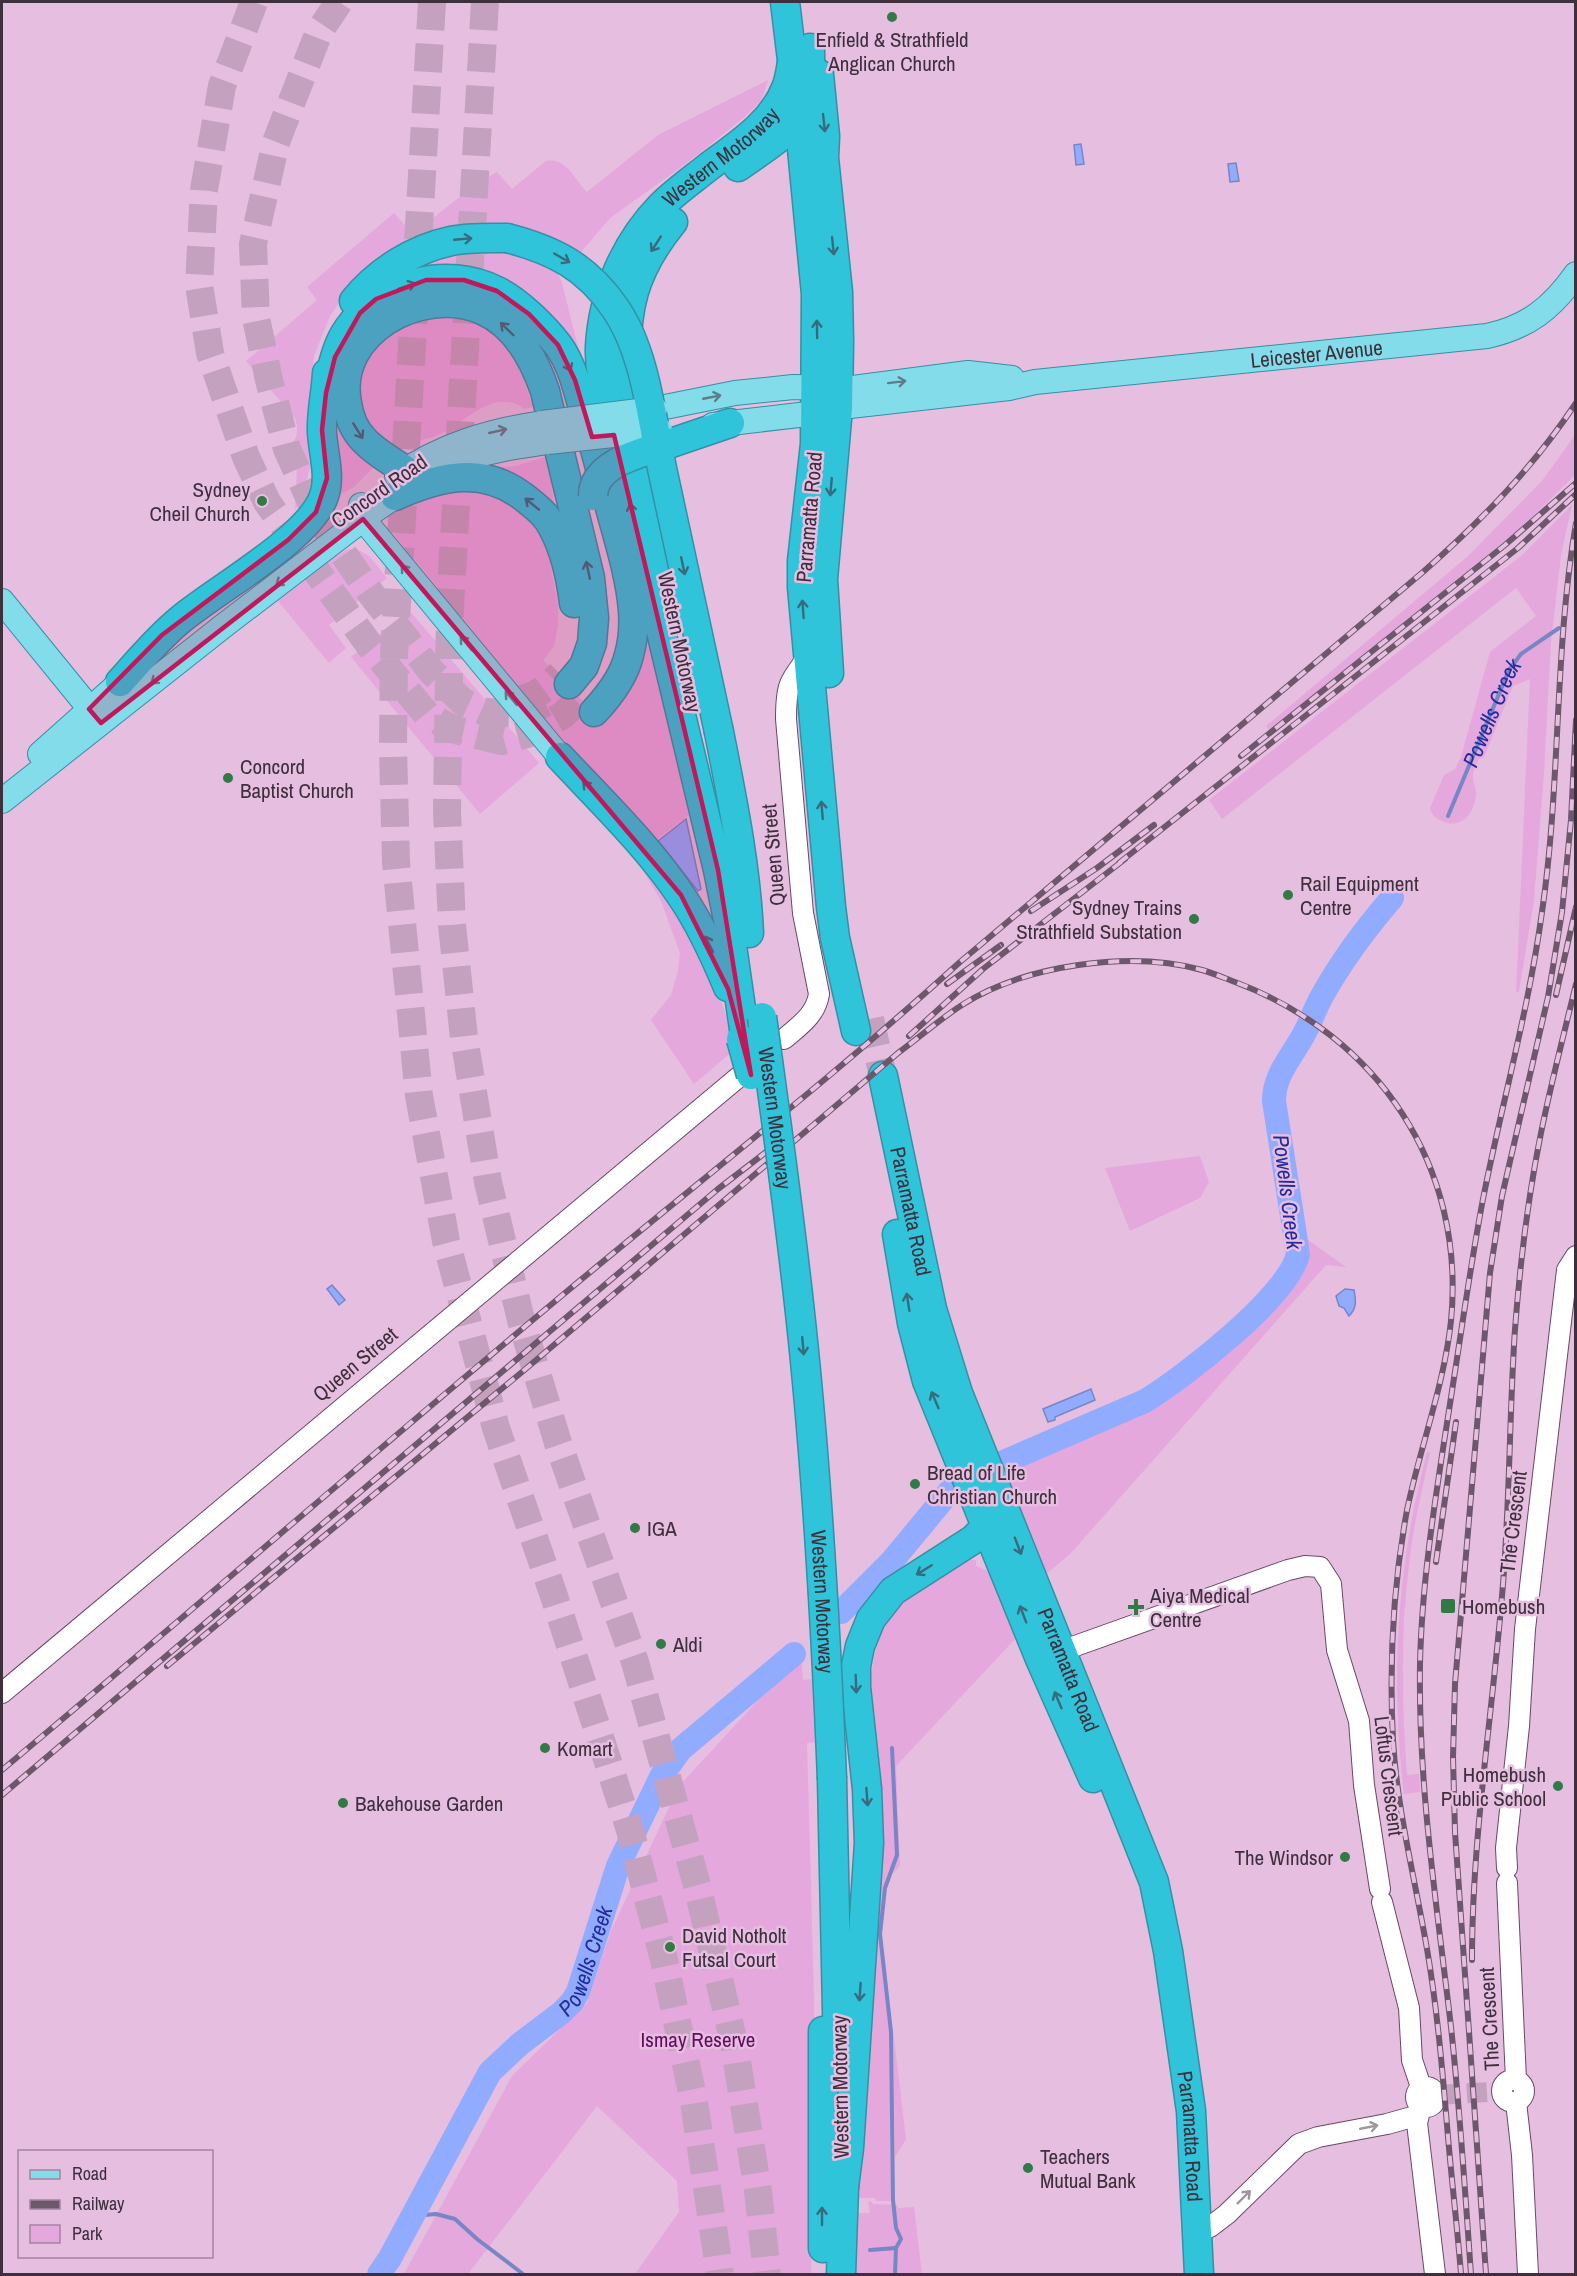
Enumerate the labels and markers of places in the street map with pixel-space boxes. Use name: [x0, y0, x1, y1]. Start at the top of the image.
marker: Enfield & Strathfield Anglican Church: [885, 10, 899, 24]
place label: Enfield & Strathfield Anglican Church: [815, 25, 969, 78]
place label: Sydney Cheil Church: [150, 475, 250, 528]
marker: Sydney Cheil Church: [255, 494, 269, 508]
place label: Concord Baptist Church: [240, 752, 354, 805]
marker: Concord Baptist Church: [221, 771, 235, 785]
place label: Rail Equipment Centre: [1300, 869, 1419, 922]
marker: Rail Equipment Centre: [1281, 888, 1295, 902]
place label: Sydney Trains Strathfield Substation: [1016, 893, 1182, 946]
marker: Sydney Trains Strathfield Substation: [1187, 912, 1201, 926]
place label: Bread of Life Christian Church: [927, 1458, 1057, 1511]
marker: Bread of Life Christian Church: [908, 1477, 922, 1491]
place label: IGA: [647, 1514, 677, 1543]
marker: IGA: [628, 1521, 642, 1535]
place label: Aiya Medical Centre: [1149, 1581, 1250, 1634]
place label: Homebush: [1462, 1592, 1545, 1621]
marker: Homebush: [1439, 1597, 1457, 1615]
marker: Aiya Medical Centre: [1127, 1598, 1145, 1616]
place label: Aldi: [672, 1630, 703, 1659]
marker: Aldi: [654, 1637, 668, 1651]
place label: Komart: [557, 1734, 613, 1763]
marker: Komart: [538, 1741, 552, 1755]
place label: Homebush Public School: [1441, 1760, 1546, 1813]
marker: Homebush Public School: [1551, 1779, 1565, 1793]
place label: Bakehouse Garden: [355, 1789, 503, 1818]
marker: Bakehouse Garden: [336, 1796, 350, 1810]
place label: The Windsor: [1234, 1843, 1333, 1872]
marker: The Windsor: [1338, 1850, 1352, 1864]
place label: David Notholt Futsal Court: [682, 1921, 787, 1974]
marker: David Notholt Futsal Court: [663, 1940, 677, 1954]
place label: Teachers Mutual Bank: [1040, 2142, 1136, 2195]
marker: Teachers Mutual Bank: [1021, 2161, 1035, 2175]

